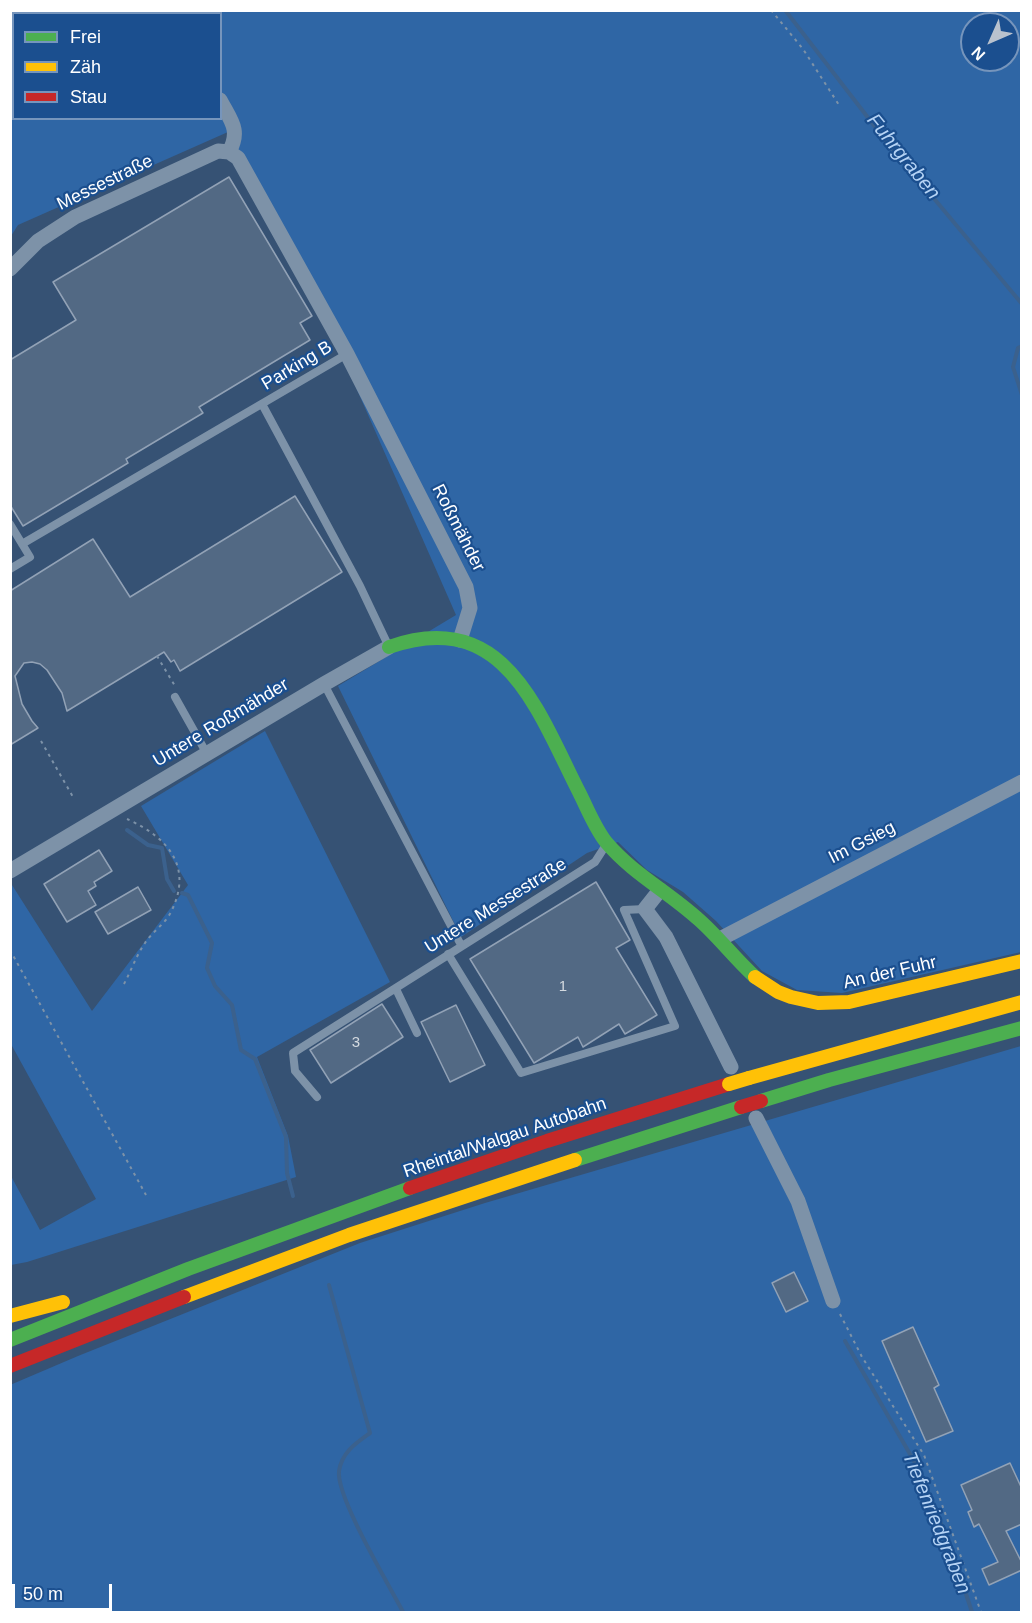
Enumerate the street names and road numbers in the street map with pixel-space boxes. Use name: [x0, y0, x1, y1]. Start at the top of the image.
street label: Messestraße: [54, 150, 156, 216]
street label: Parking B: [258, 337, 336, 395]
street label: Roßmähder: [427, 481, 489, 575]
street label: Untere Roßmähder: [149, 674, 293, 772]
street label: Im Gsieg: [825, 817, 899, 869]
street label: Untere Messestraße: [421, 854, 571, 958]
street label: An der Fuhr: [841, 952, 939, 994]
street label: Rheintal/Walgau Autobahn: [401, 1093, 609, 1183]

